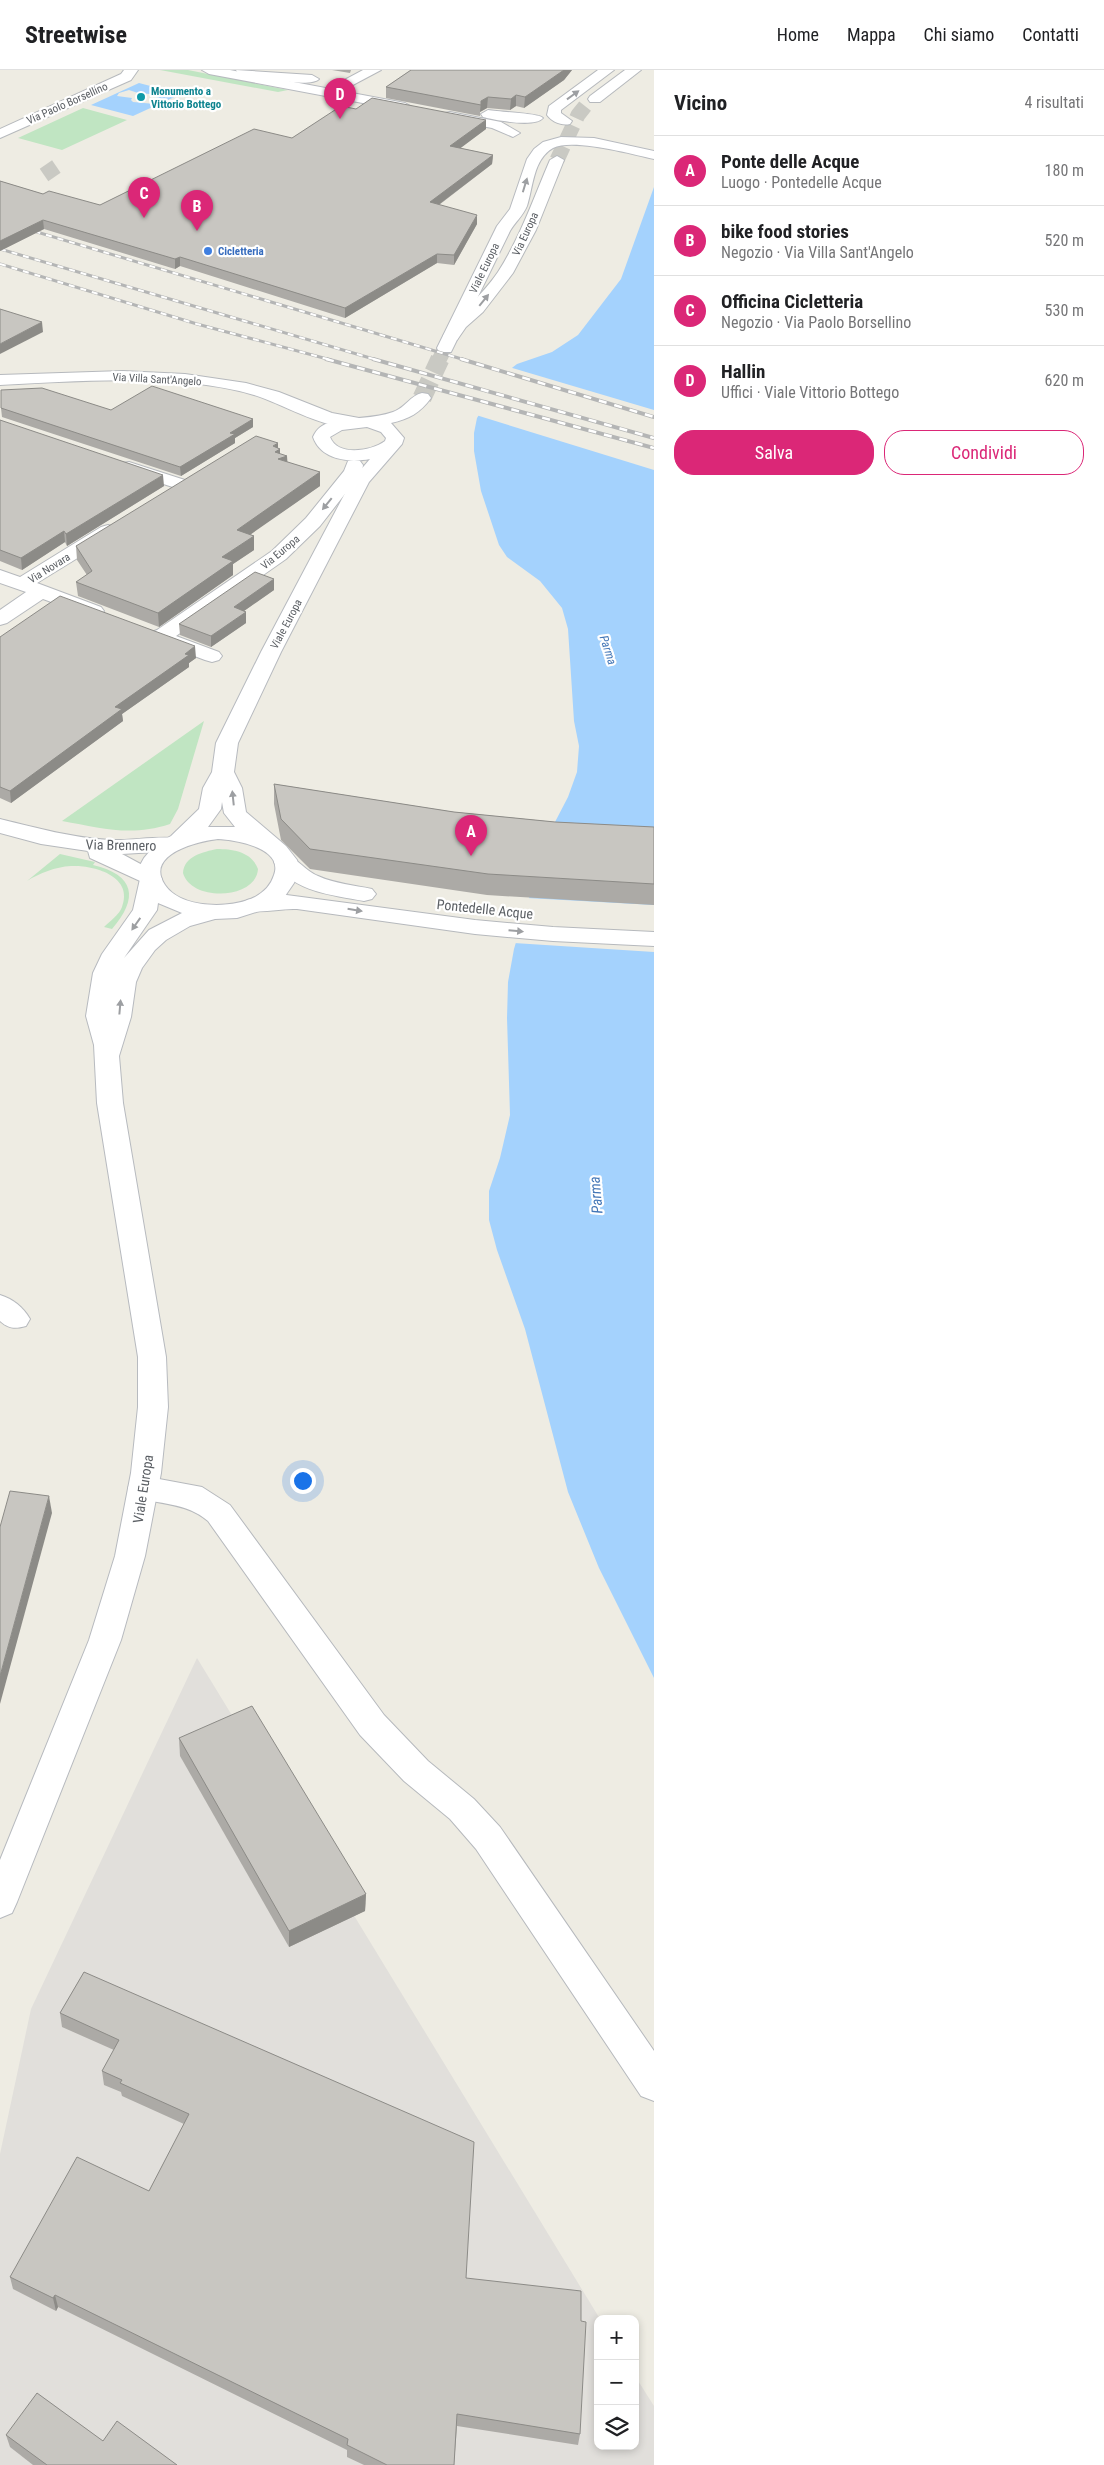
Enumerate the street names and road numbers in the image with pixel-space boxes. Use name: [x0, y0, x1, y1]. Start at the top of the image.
street label: Via Paolo Borsellino: [25, 80, 110, 127]
street label: Via Europa: [510, 210, 541, 258]
street label: Viale Europa: [467, 241, 502, 295]
street label: Via Villa Sant'Angelo: [112, 371, 202, 388]
street label: Via Europa: [258, 532, 302, 572]
street label: Via Novara: [26, 550, 73, 586]
street label: Viale Europa: [268, 597, 305, 651]
street label: Via Brennero: [86, 836, 156, 854]
street label: Pontedelle Acque: [436, 896, 534, 922]
street label: Viale Europa: [130, 1454, 156, 1524]

